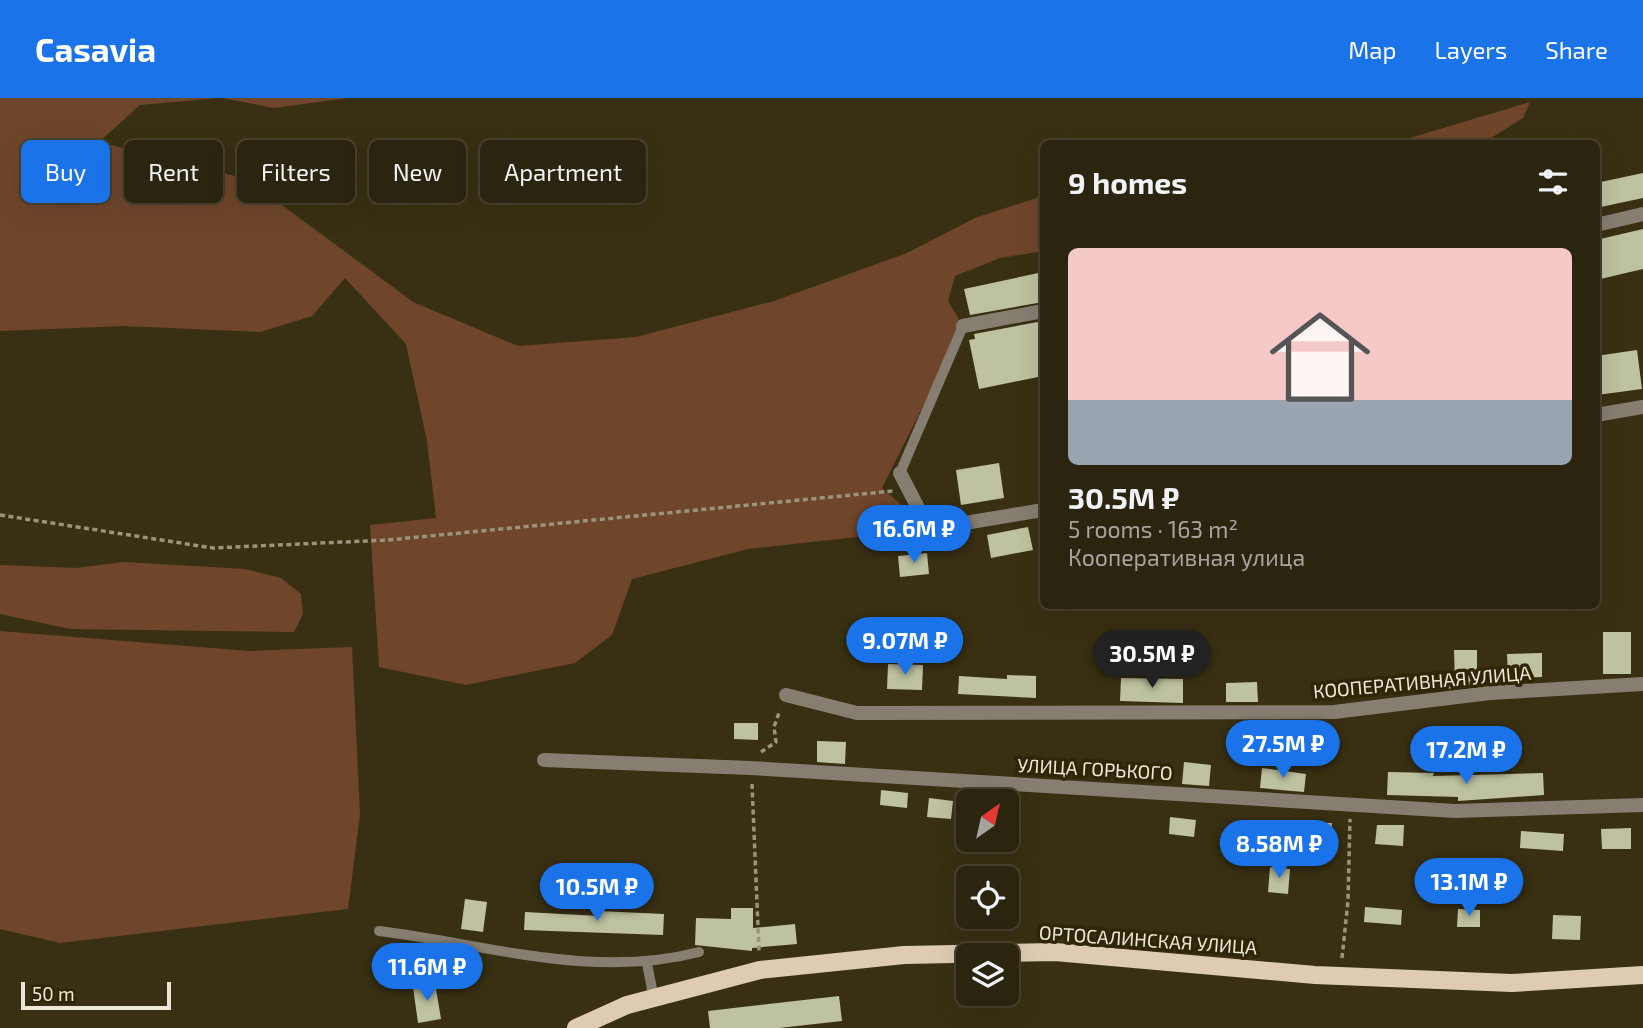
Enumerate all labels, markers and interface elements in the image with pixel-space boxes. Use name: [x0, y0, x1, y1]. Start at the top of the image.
text: Casavia: [35, 29, 156, 69]
text: Map: [1348, 35, 1396, 64]
text: Layers: [1434, 35, 1507, 64]
text: Share: [1545, 35, 1608, 64]
chip: Buy: [21, 140, 110, 203]
chip: Rent: [124, 140, 223, 203]
chip: Filters: [237, 140, 355, 203]
chip: New: [369, 140, 466, 203]
chip: Apartment: [480, 140, 646, 203]
icon: filters: [1534, 163, 1572, 201]
text: 9 homes: [1068, 164, 1187, 200]
icon: home: [1257, 294, 1383, 420]
text: 30.5M ₽: [1068, 479, 1179, 515]
pin: 16.6M ₽: [849, 505, 979, 565]
text: 16.6M ₽: [873, 514, 955, 542]
text: 5 rooms · 163 m²: [1068, 515, 1238, 543]
text: Кооперативная улица: [1068, 543, 1305, 571]
pin: 9.07M ₽: [840, 618, 970, 677]
text: 9.07M ₽: [862, 626, 948, 654]
pin: 30.5M ₽: [1087, 630, 1217, 690]
text: 30.5M ₽: [1109, 639, 1195, 667]
street label: КООПЕРАТИВНАЯ УЛИЦА: [1312, 661, 1532, 702]
pin: 27.5M ₽: [1218, 720, 1348, 780]
pin: 17.2M ₽: [1401, 726, 1531, 786]
text: 27.5M ₽: [1242, 729, 1324, 757]
text: 17.2M ₽: [1426, 735, 1506, 763]
street label: УЛИЦА ГОРЬКОГО: [1017, 753, 1173, 784]
north arrow: [956, 789, 1018, 852]
map controls: [956, 789, 1019, 1006]
pin: 8.58M ₽: [1214, 820, 1344, 880]
text: 8.58M ₽: [1236, 829, 1322, 857]
pin: 13.1M ₽: [1404, 858, 1534, 918]
pin: 10.5M ₽: [532, 864, 662, 923]
button: locate: [956, 866, 1019, 929]
text: 13.1M ₽: [1430, 867, 1508, 895]
text: 10.5M ₽: [556, 872, 638, 900]
street label: ОРТОСАЛИНСКАЯ УЛИЦА: [1038, 920, 1258, 959]
button: layers: [956, 943, 1019, 1006]
pin: 11.6M ₽: [362, 944, 492, 1003]
text: 11.6M ₽: [388, 952, 466, 980]
scale bar: [21, 979, 172, 1011]
text: 50 m: [32, 982, 75, 1005]

